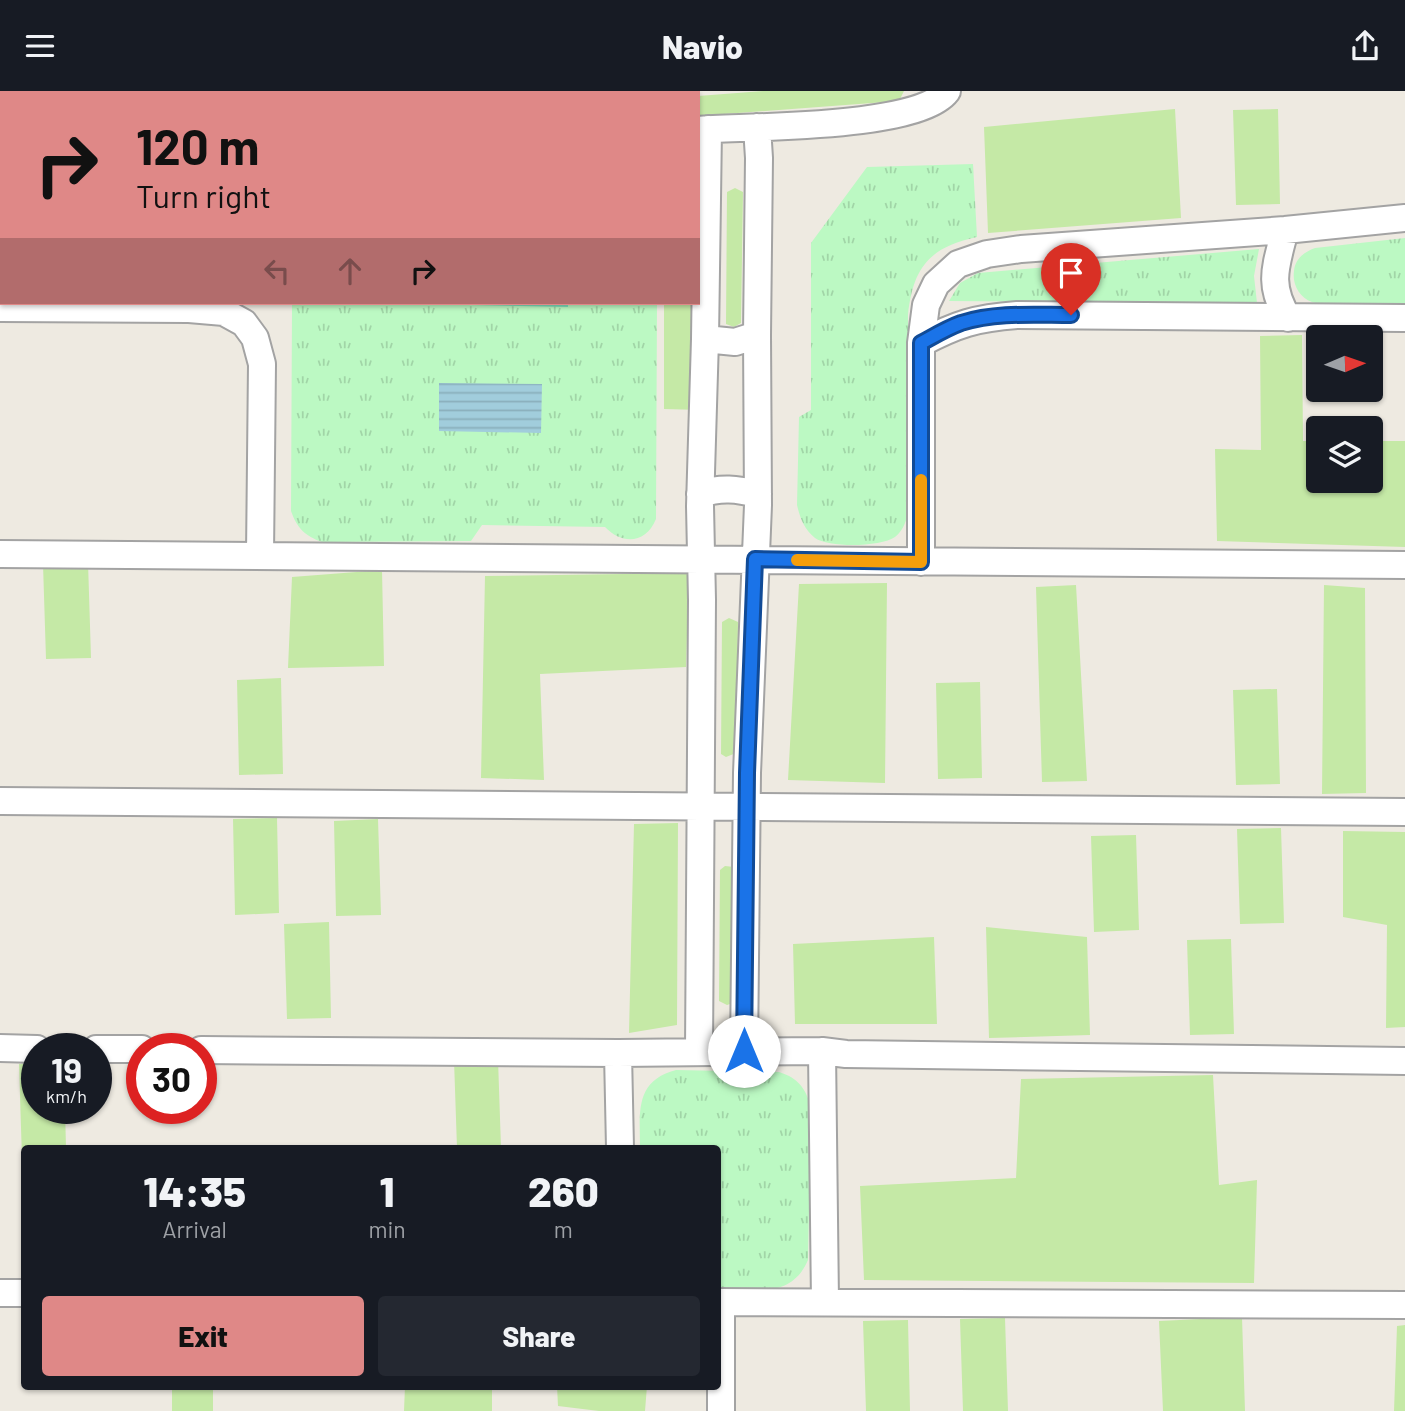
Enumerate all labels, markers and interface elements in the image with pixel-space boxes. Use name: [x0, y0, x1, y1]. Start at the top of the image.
icon: menu: [21, 27, 59, 65]
text: Navio: [662, 27, 743, 65]
icon: share: [1346, 27, 1384, 65]
text: 120 m: [136, 116, 259, 175]
icon: right: [21, 119, 112, 210]
text: Turn right: [136, 176, 271, 214]
pin: [1041, 243, 1101, 315]
icon: left: [258, 252, 296, 290]
icon: ahead: [331, 252, 369, 290]
icon: right: [404, 252, 442, 290]
icon: arrive: [1052, 254, 1090, 292]
north arrow: [1306, 325, 1382, 403]
map controls: [1306, 325, 1383, 493]
button: layers: [1306, 416, 1383, 493]
position arrow: [707, 1014, 781, 1088]
speed limit sign: 30: [126, 1033, 217, 1124]
text: 19: [51, 1048, 82, 1090]
text: km/h: [46, 1085, 87, 1107]
text: 14:35: [143, 1165, 246, 1215]
text: 1: [380, 1165, 394, 1215]
text: 260: [528, 1165, 599, 1215]
text: Arrival: [163, 1215, 227, 1243]
text: min: [368, 1215, 406, 1243]
text: m: [554, 1215, 573, 1243]
button: Exit: [42, 1296, 364, 1376]
button: Share: [378, 1296, 700, 1376]

